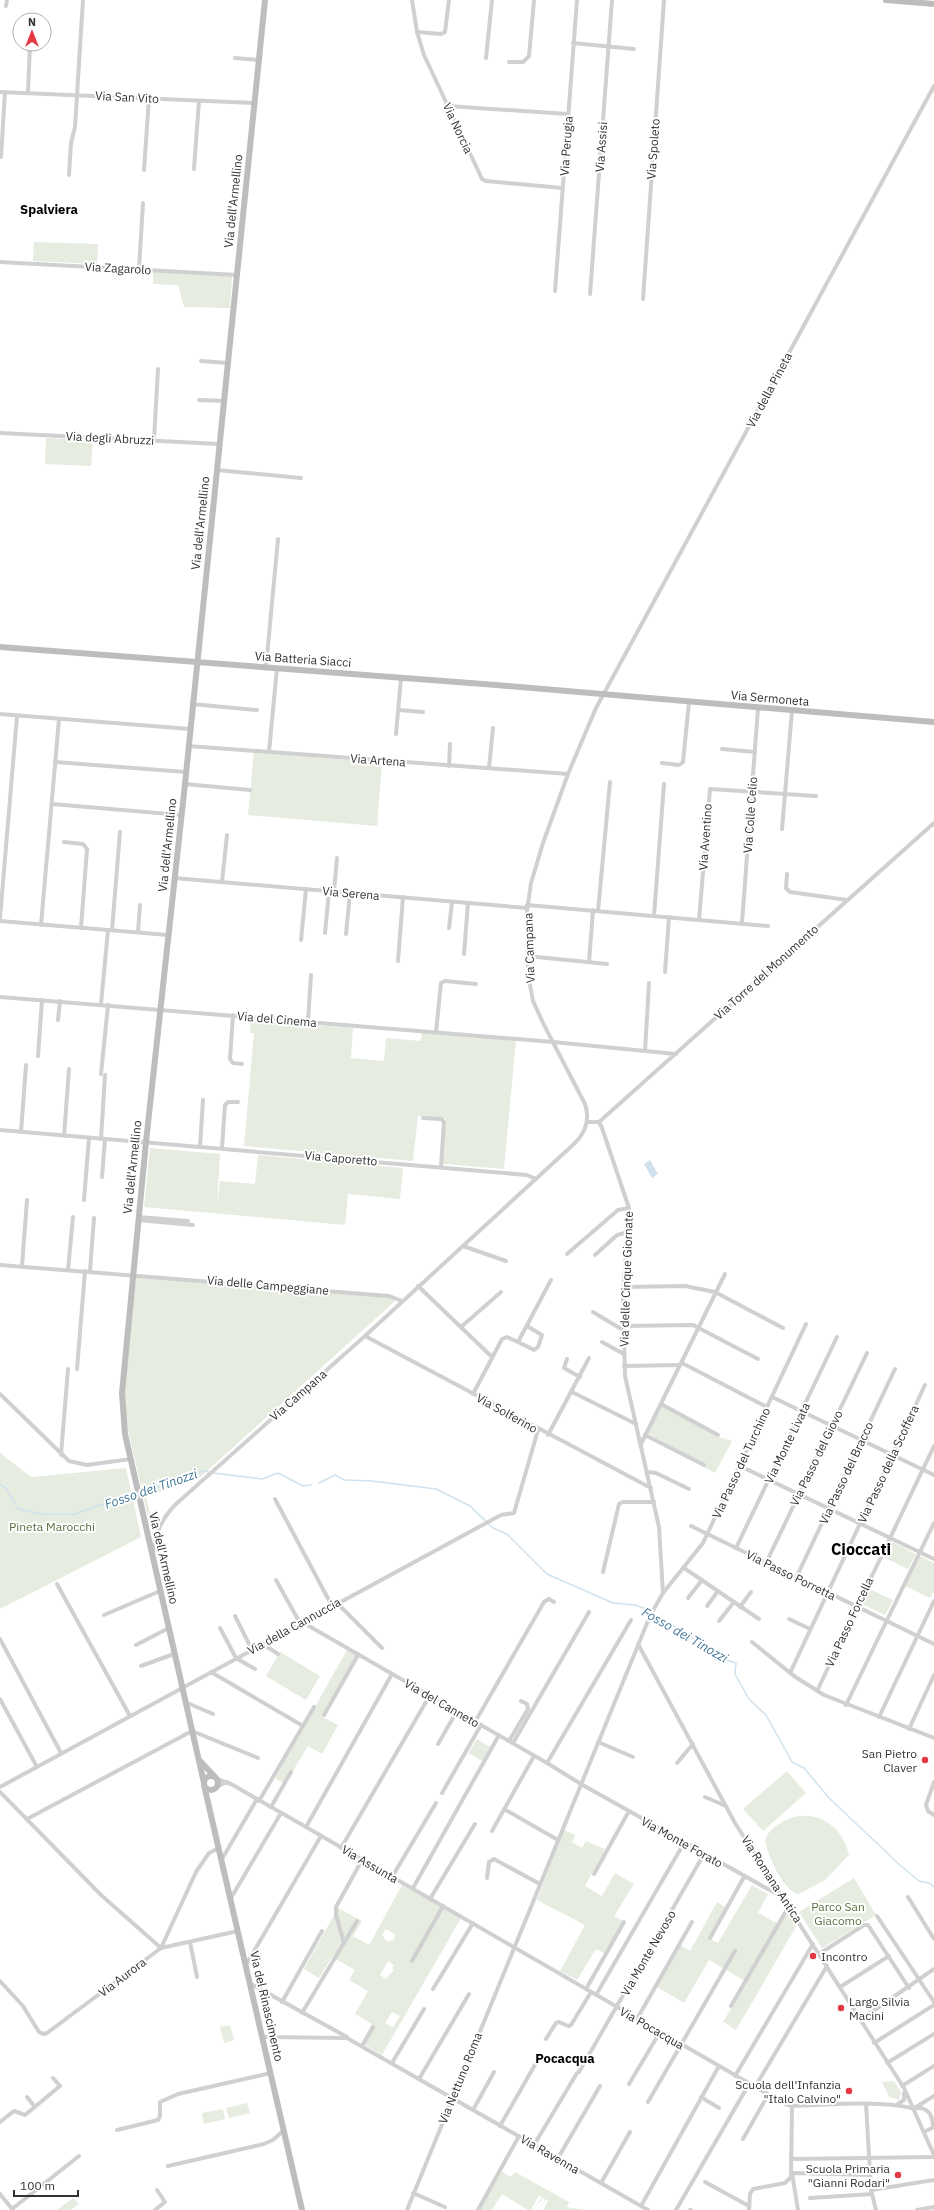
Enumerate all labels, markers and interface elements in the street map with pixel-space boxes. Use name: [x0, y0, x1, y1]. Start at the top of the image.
north arrow: [12, 12, 52, 52]
text: N: [28, 15, 36, 29]
street label: Via San Vito: [95, 88, 160, 106]
street label: Via Norcia: [440, 100, 477, 156]
street label: Via Perugia: [556, 115, 576, 177]
street label: Via Spoleto: [643, 118, 663, 180]
street label: Via Assisi: [592, 121, 610, 173]
street label: Via dell'Armellino: [221, 153, 245, 249]
district label: Spalviera: [20, 201, 78, 218]
street label: Via Zagarolo: [84, 259, 152, 277]
street label: Via della Pineta: [743, 349, 795, 430]
street label: Via degli Abruzzi: [65, 428, 155, 448]
street label: Via dell'Armellino: [188, 475, 212, 571]
street label: Via Batteria Siacci: [254, 648, 352, 670]
street label: Via Sermoneta: [730, 687, 810, 709]
street label: Via Artena: [350, 751, 407, 769]
street label: Via Colle Celio: [740, 776, 760, 854]
street label: Via dell'Armellino: [155, 797, 179, 893]
street label: Via Aventino: [695, 803, 715, 871]
street label: Via Serena: [322, 883, 381, 903]
street label: Via Campana: [520, 912, 538, 983]
street label: Via Torre del Monumento: [711, 921, 821, 1023]
street label: Via del Cinema: [237, 1008, 318, 1030]
street label: Via dell'Armellino: [120, 1119, 144, 1215]
street label: Via Caporetto: [304, 1147, 378, 1169]
street label: Via delle Cinque Giornate: [616, 1210, 636, 1347]
street label: Via delle Campeggiane: [206, 1272, 330, 1298]
street label: Via Campana: [266, 1366, 330, 1424]
street label: Via Solferino: [474, 1390, 541, 1436]
street label: Via Monte Livata: [761, 1400, 813, 1486]
street label: Via Passo della Scoffera: [854, 1402, 922, 1525]
street label: Via Passo del Turchino: [709, 1405, 773, 1521]
street label: Via Passo del Giovo: [786, 1408, 846, 1508]
street label: Via Passo del Bracco: [816, 1419, 876, 1527]
water label: Fosso dei Tinozzi: [102, 1465, 200, 1513]
street label: Via dell'Armellino: [146, 1510, 182, 1606]
park label: Pineta Marocchi: [9, 1519, 95, 1534]
district label: Cioccati: [831, 1539, 891, 1559]
street label: Via Passo Porretta: [744, 1547, 839, 1603]
street label: Via Passo Forcella: [822, 1574, 877, 1669]
street label: Via della Cannuccia: [245, 1594, 344, 1658]
water label: Fosso dei Tinozzi: [639, 1603, 732, 1667]
street label: Via del Canneto: [402, 1675, 482, 1731]
place label: San Pietro Claver: [862, 1746, 918, 1775]
marker: San Pietro Claver: [920, 1755, 930, 1765]
street label: Via Monte Forato: [638, 1813, 726, 1871]
street label: Via Romana Antica: [738, 1833, 806, 1926]
street label: Via Assunta: [339, 1842, 402, 1887]
park label: Parco San Giacomo: [811, 1899, 865, 1928]
street label: Via Monte Nevoso: [617, 1907, 679, 1999]
street label: Via del Rinascimento: [247, 1949, 287, 2063]
place label: Incontro: [821, 1949, 868, 1964]
marker: Incontro: [808, 1951, 818, 1961]
street label: Via Aurora: [95, 1954, 149, 2000]
place label: Largo Silvia Macini: [849, 1994, 910, 2023]
marker: Largo Silvia Macini: [836, 2003, 846, 2013]
street label: Via Pocacqua: [617, 2004, 687, 2053]
street label: Via Nettuno Roma: [435, 2030, 485, 2126]
district label: Pocacqua: [535, 2050, 595, 2067]
place label: Scuola dell'Infanzia "Italo Calvino": [735, 2077, 842, 2106]
marker: Scuola dell'Infanzia "Italo Calvino": [844, 2086, 854, 2096]
street label: Via Ravenna: [518, 2131, 583, 2177]
place label: Scuola Primaria "Gianni Rodari": [806, 2161, 891, 2190]
marker: Scuola Primaria "Gianni Rodari": [893, 2170, 903, 2180]
scale bar: [14, 2172, 78, 2198]
text: 100 m: [20, 2178, 55, 2193]

